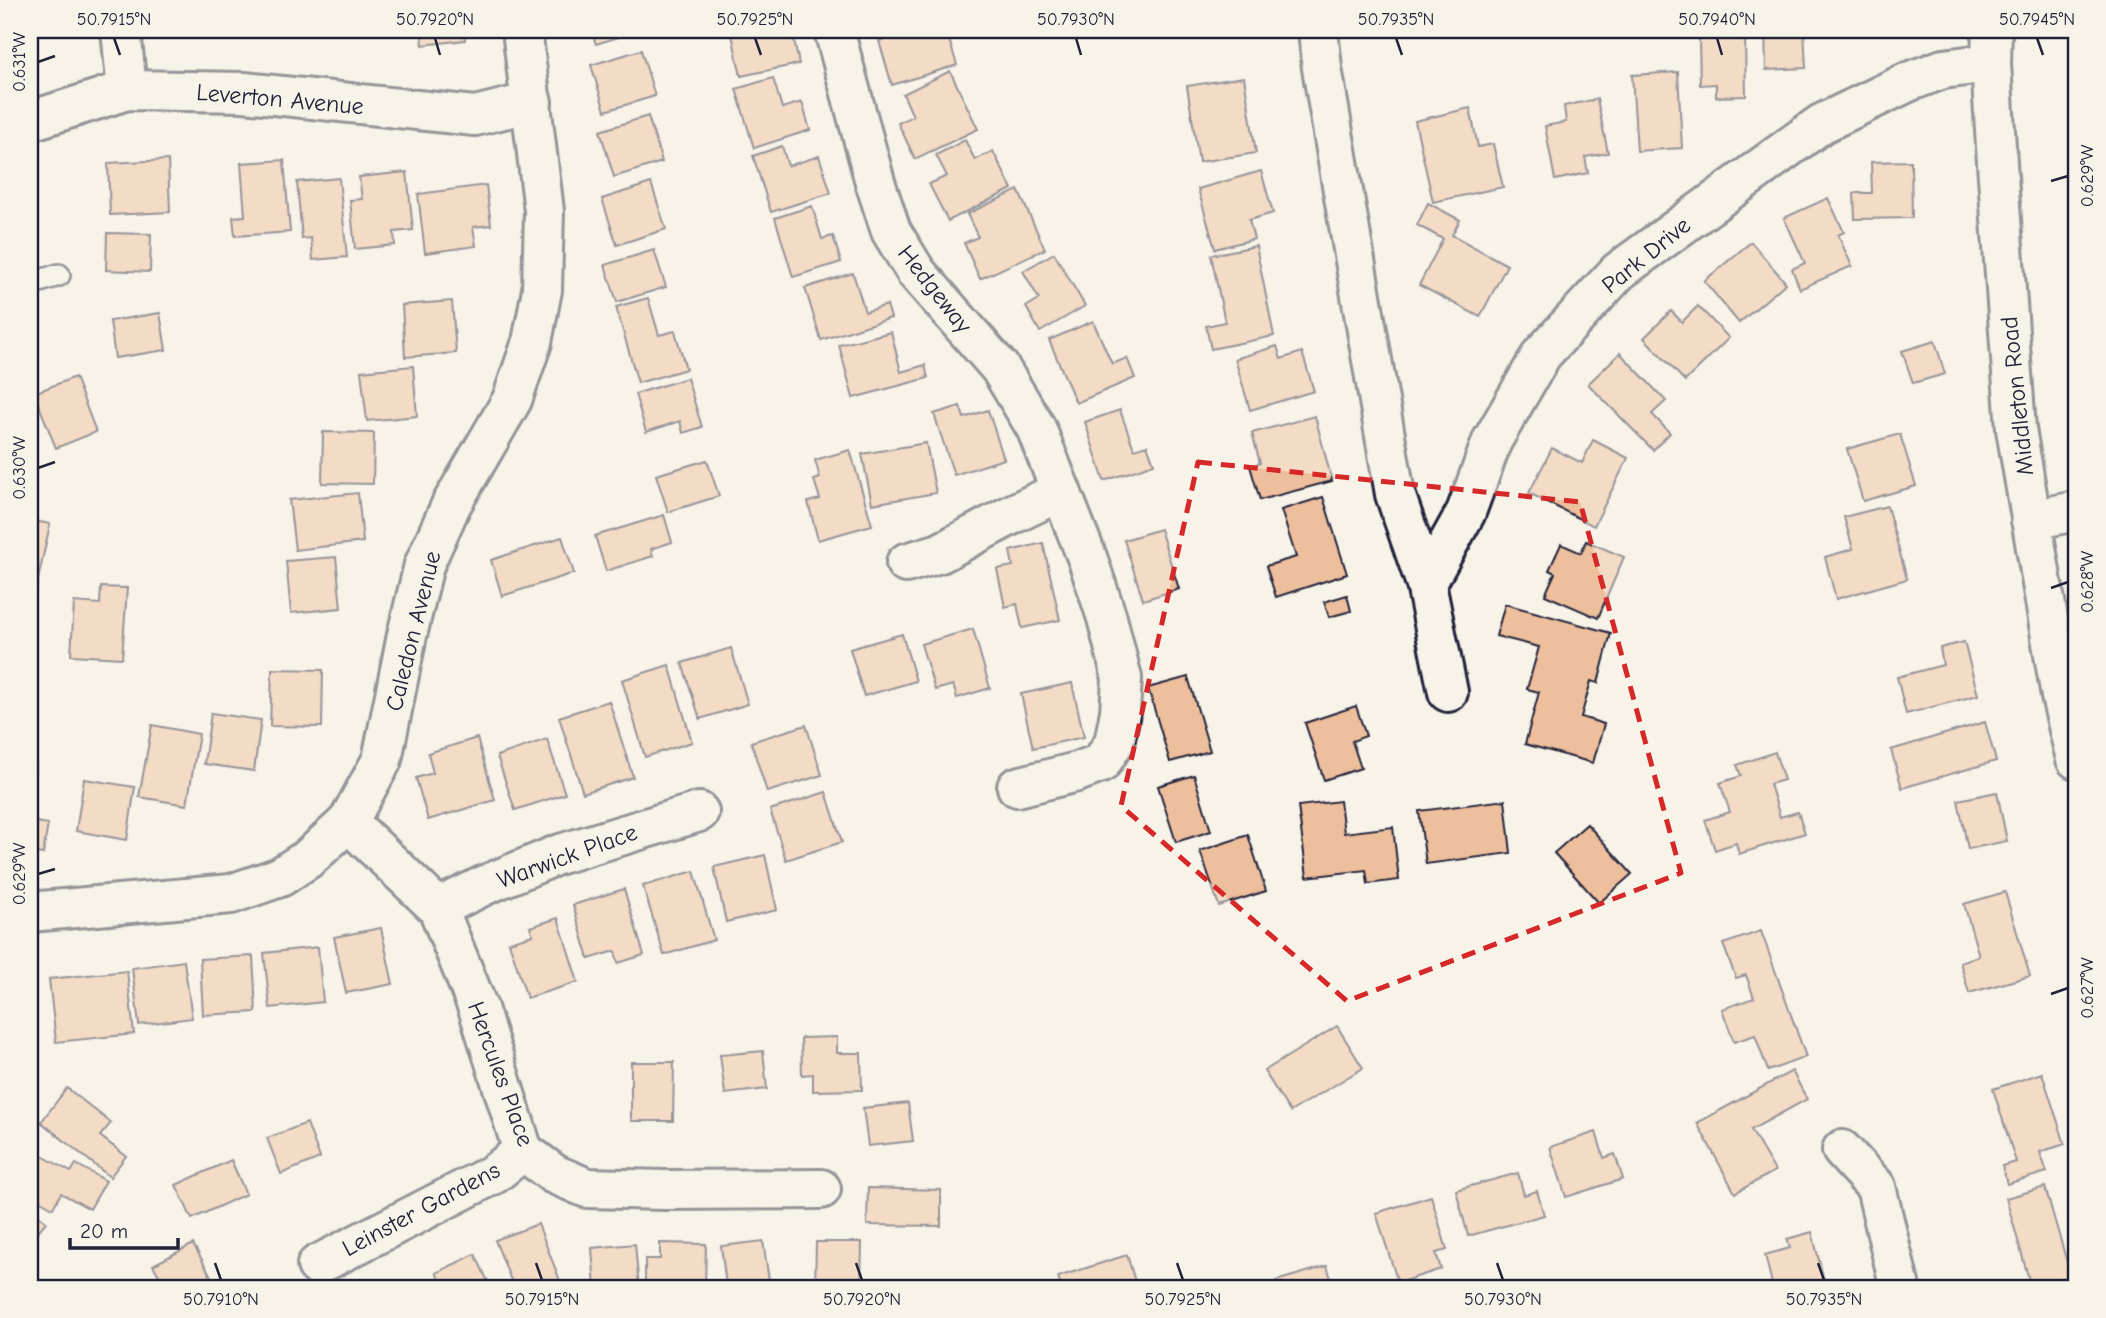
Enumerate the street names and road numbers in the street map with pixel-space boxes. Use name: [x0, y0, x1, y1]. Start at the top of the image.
street label: Leverton Avenue: [195, 78, 365, 120]
street label: Park Drive: [1596, 211, 1696, 299]
street label: Hedgeway: [892, 239, 978, 339]
street label: Middleton Road: [1995, 315, 2039, 477]
street label: Caledon Avenue: [380, 548, 446, 714]
street label: Warwick Place: [493, 818, 641, 894]
street label: Hercules Place: [462, 998, 540, 1150]
street label: Leinster Gardens: [337, 1156, 505, 1262]

